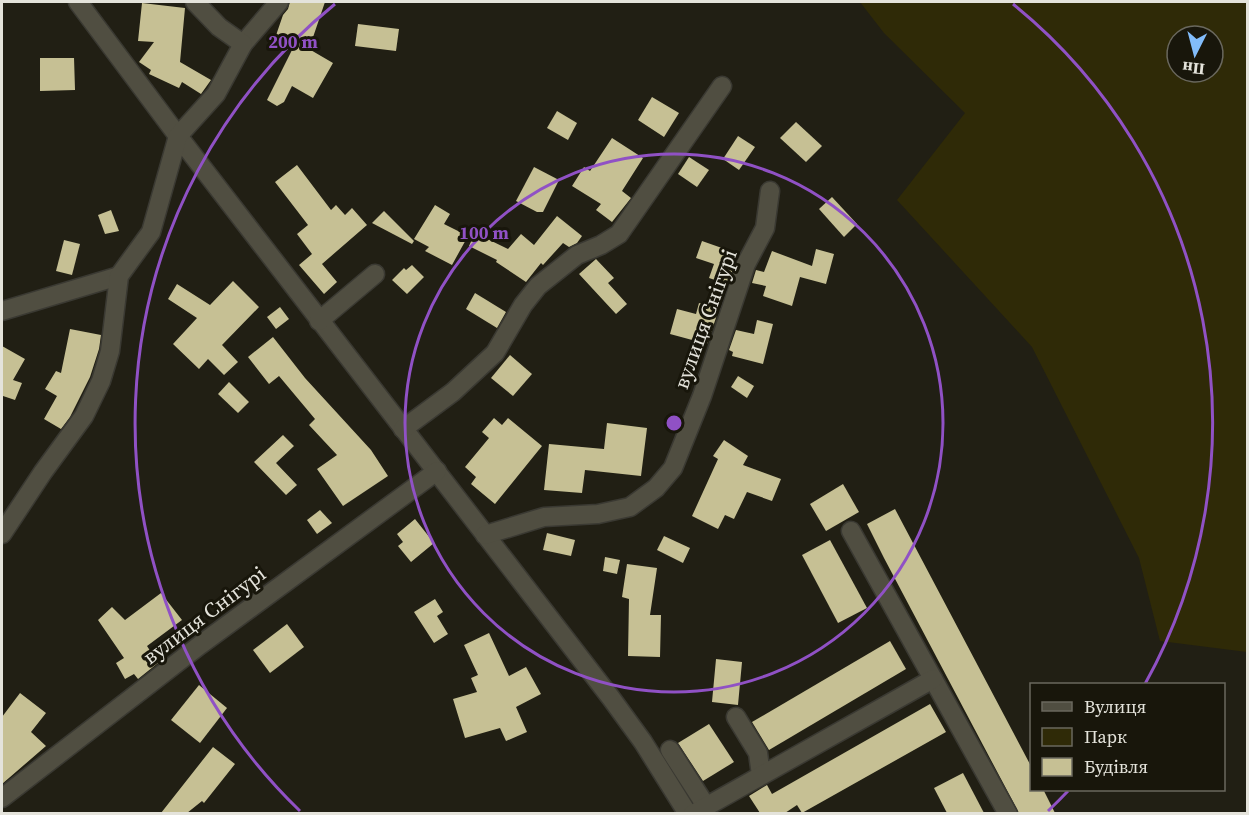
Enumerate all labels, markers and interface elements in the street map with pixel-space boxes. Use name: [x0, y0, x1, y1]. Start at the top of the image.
north arrow: [1165, 24, 1225, 84]
text: 200 m: [268, 29, 318, 54]
text: Пн: [1181, 57, 1206, 81]
text: 100 m: [459, 220, 509, 245]
street label: вулиця Снігурі: [666, 245, 744, 393]
centre of rings: [664, 413, 684, 433]
street label: вулиця Снігурі: [137, 559, 271, 671]
legend: [1030, 683, 1225, 791]
text: Вулиця: [1084, 694, 1146, 719]
text: Парк: [1084, 724, 1127, 749]
text: Будівля: [1084, 754, 1148, 779]

